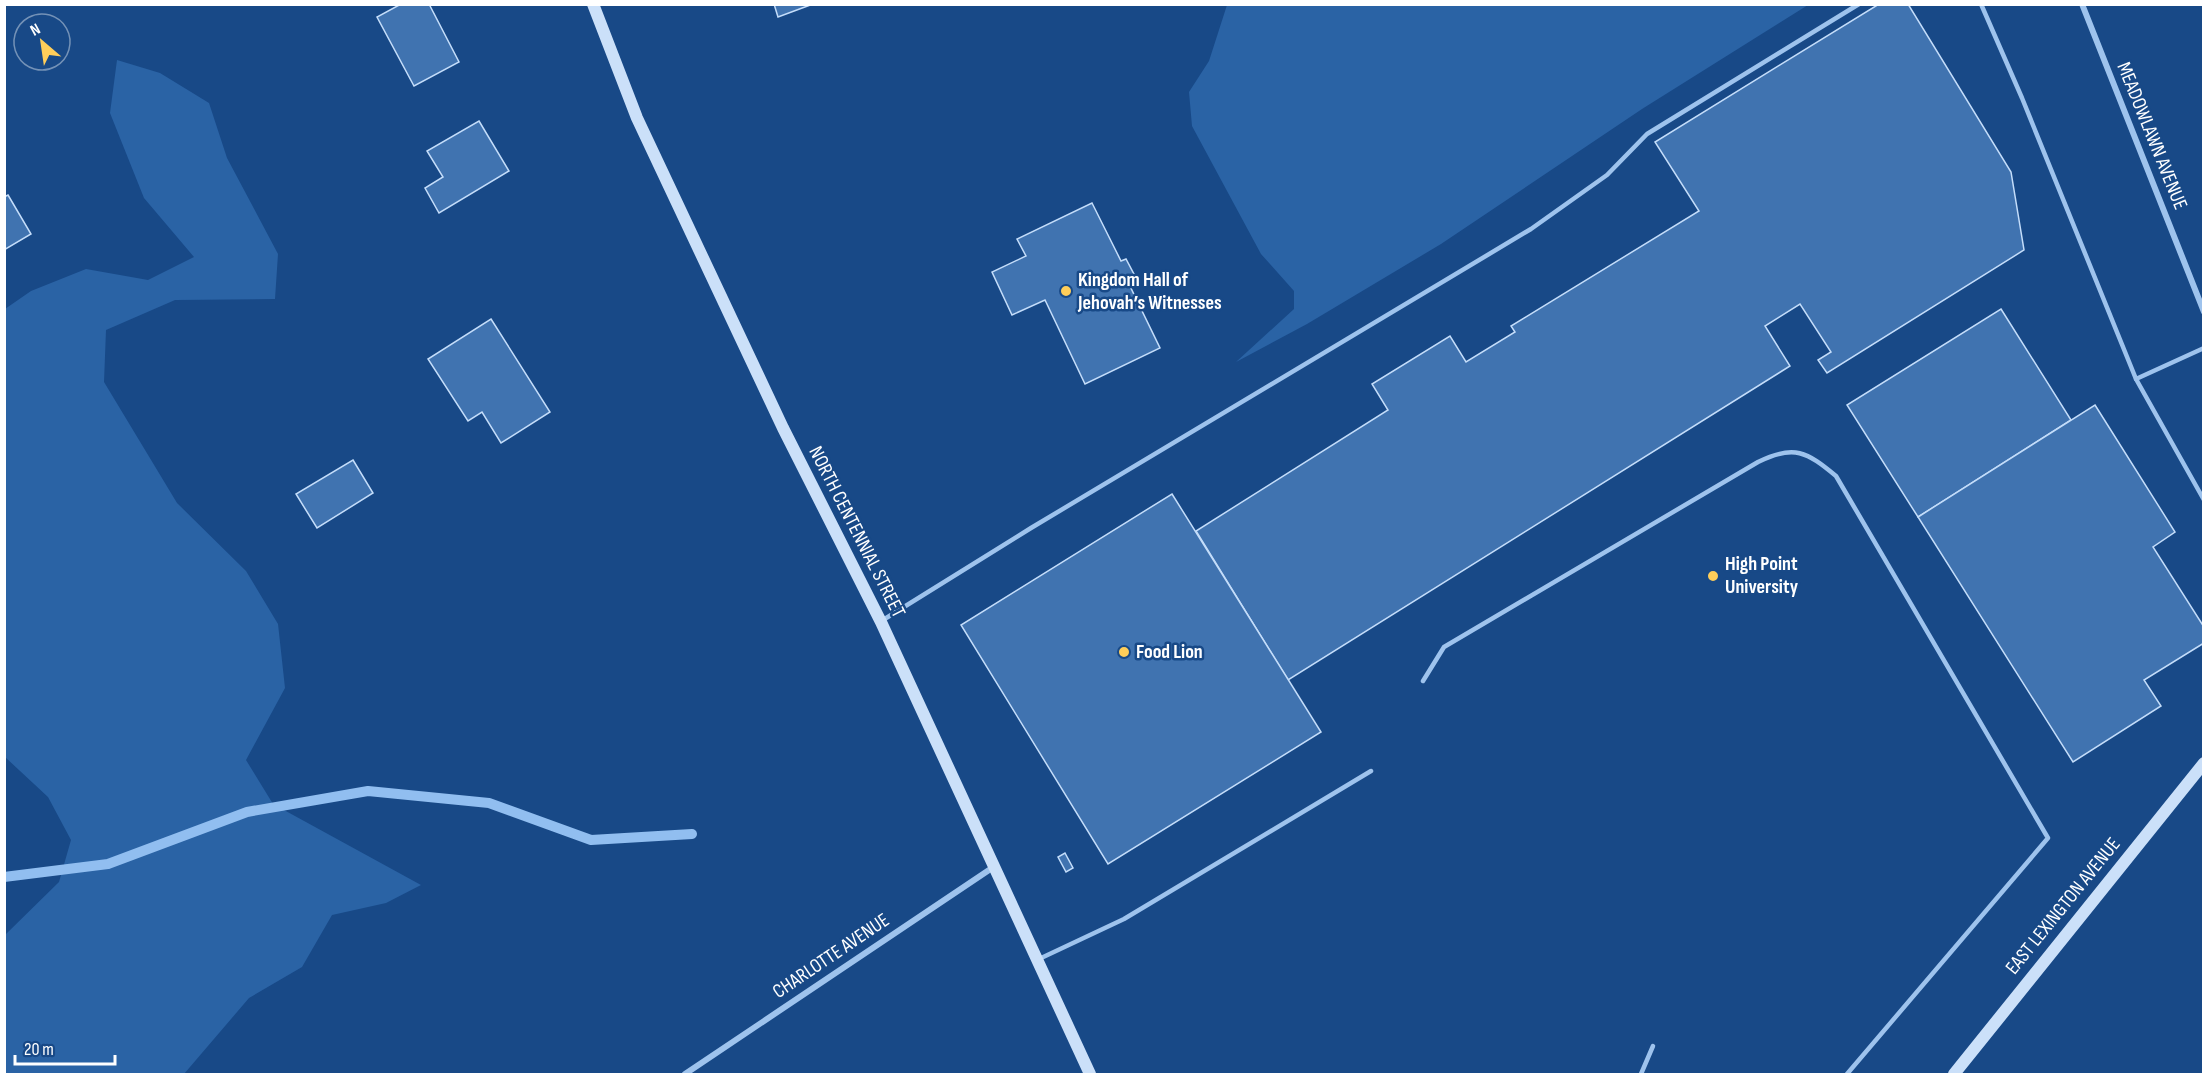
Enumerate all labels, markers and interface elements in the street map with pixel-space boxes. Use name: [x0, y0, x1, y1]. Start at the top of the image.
north arrow: [12, 12, 72, 72]
text: N: [27, 20, 44, 41]
street label: MEADOWLAWN AVENUE: [2112, 59, 2192, 213]
place label: Kingdom Hall of Jehovah’s Witnesses: [1077, 268, 1222, 315]
marker: Kingdom Hall of Jehovah’s Witnesses: [1059, 284, 1073, 298]
street label: NORTH CENTENNIAL STREET: [803, 442, 911, 622]
place label: High Point University: [1725, 552, 1799, 599]
marker: High Point University: [1706, 569, 1720, 583]
place label: Food Lion: [1136, 640, 1203, 664]
marker: Food Lion: [1117, 645, 1131, 659]
street label: EAST LEXINGTON AVENUE: [2000, 833, 2126, 979]
street label: CHARLOTTE AVENUE: [768, 908, 894, 1004]
scale bar: [15, 1028, 116, 1066]
text: 20 m: [24, 1039, 54, 1060]

